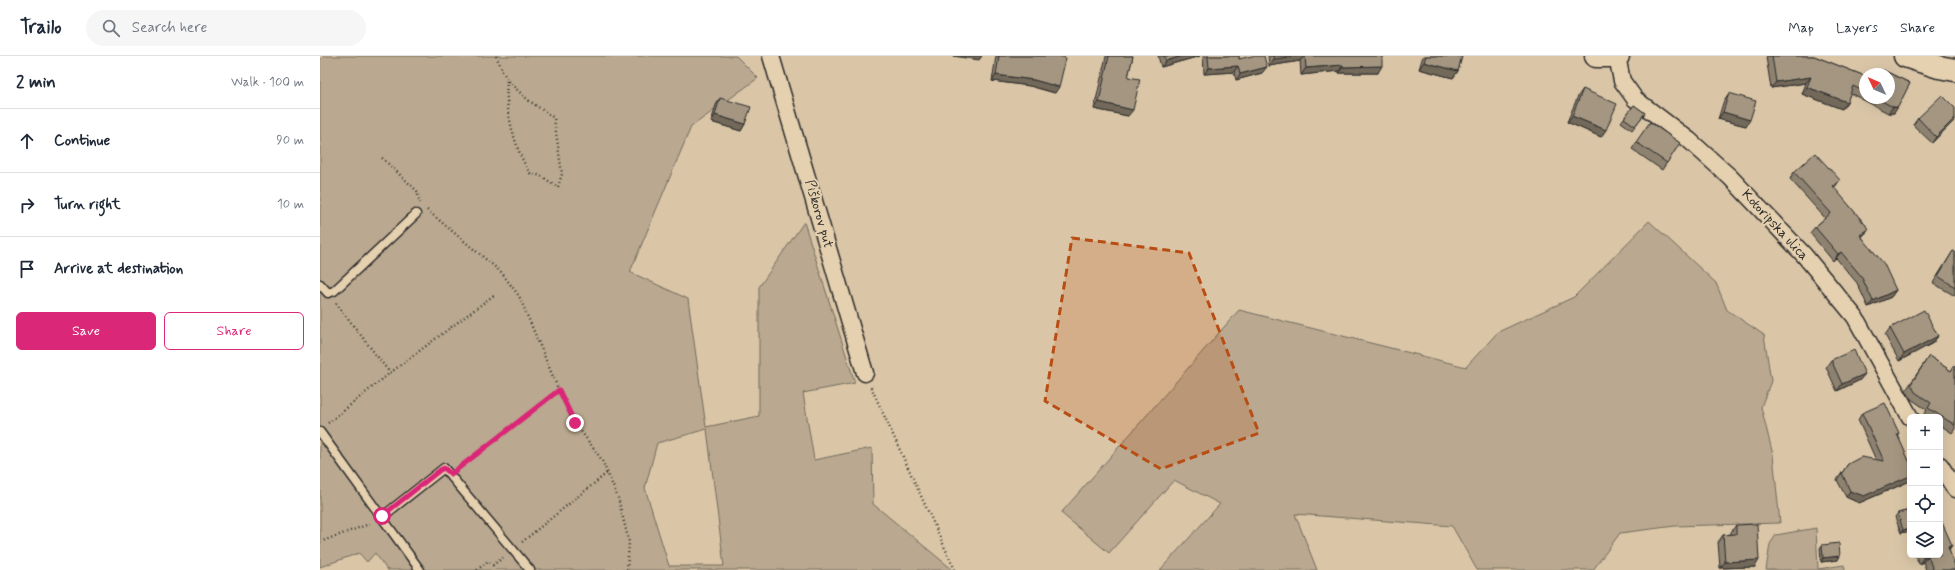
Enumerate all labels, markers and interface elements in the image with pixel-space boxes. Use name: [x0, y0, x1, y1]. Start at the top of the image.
search box: [86, 10, 366, 46]
text: Trailo: [20, 15, 62, 40]
icon: search: [100, 17, 122, 39]
text: Search here: [132, 18, 207, 38]
text: Map: [1788, 19, 1814, 37]
text: Layers: [1836, 19, 1878, 37]
text: Share: [1900, 19, 1935, 37]
north arrow: [1859, 68, 1895, 104]
text: 2 min: [16, 71, 56, 93]
text: Walk · 100 m: [231, 74, 304, 91]
icon: ahead: [16, 130, 38, 152]
text: Continue: [54, 131, 110, 151]
text: 90 m: [276, 132, 304, 149]
street label: Piškorov put: [801, 178, 837, 251]
street label: Kotoripska ulica: [1738, 186, 1812, 264]
icon: right: [16, 194, 38, 216]
text: Turn right: [54, 195, 121, 215]
text: 10 m: [277, 196, 304, 213]
icon: arrive: [16, 258, 38, 280]
text: Arrive at destination: [54, 259, 183, 279]
button: Save: [16, 312, 156, 350]
button: Share: [164, 312, 304, 350]
route end: [566, 414, 584, 432]
map controls: [1907, 414, 1943, 558]
button: +: [1907, 414, 1943, 450]
button: −: [1907, 450, 1943, 486]
button: locate: [1907, 486, 1943, 522]
route start: [373, 507, 391, 525]
button: layers: [1907, 522, 1943, 558]

